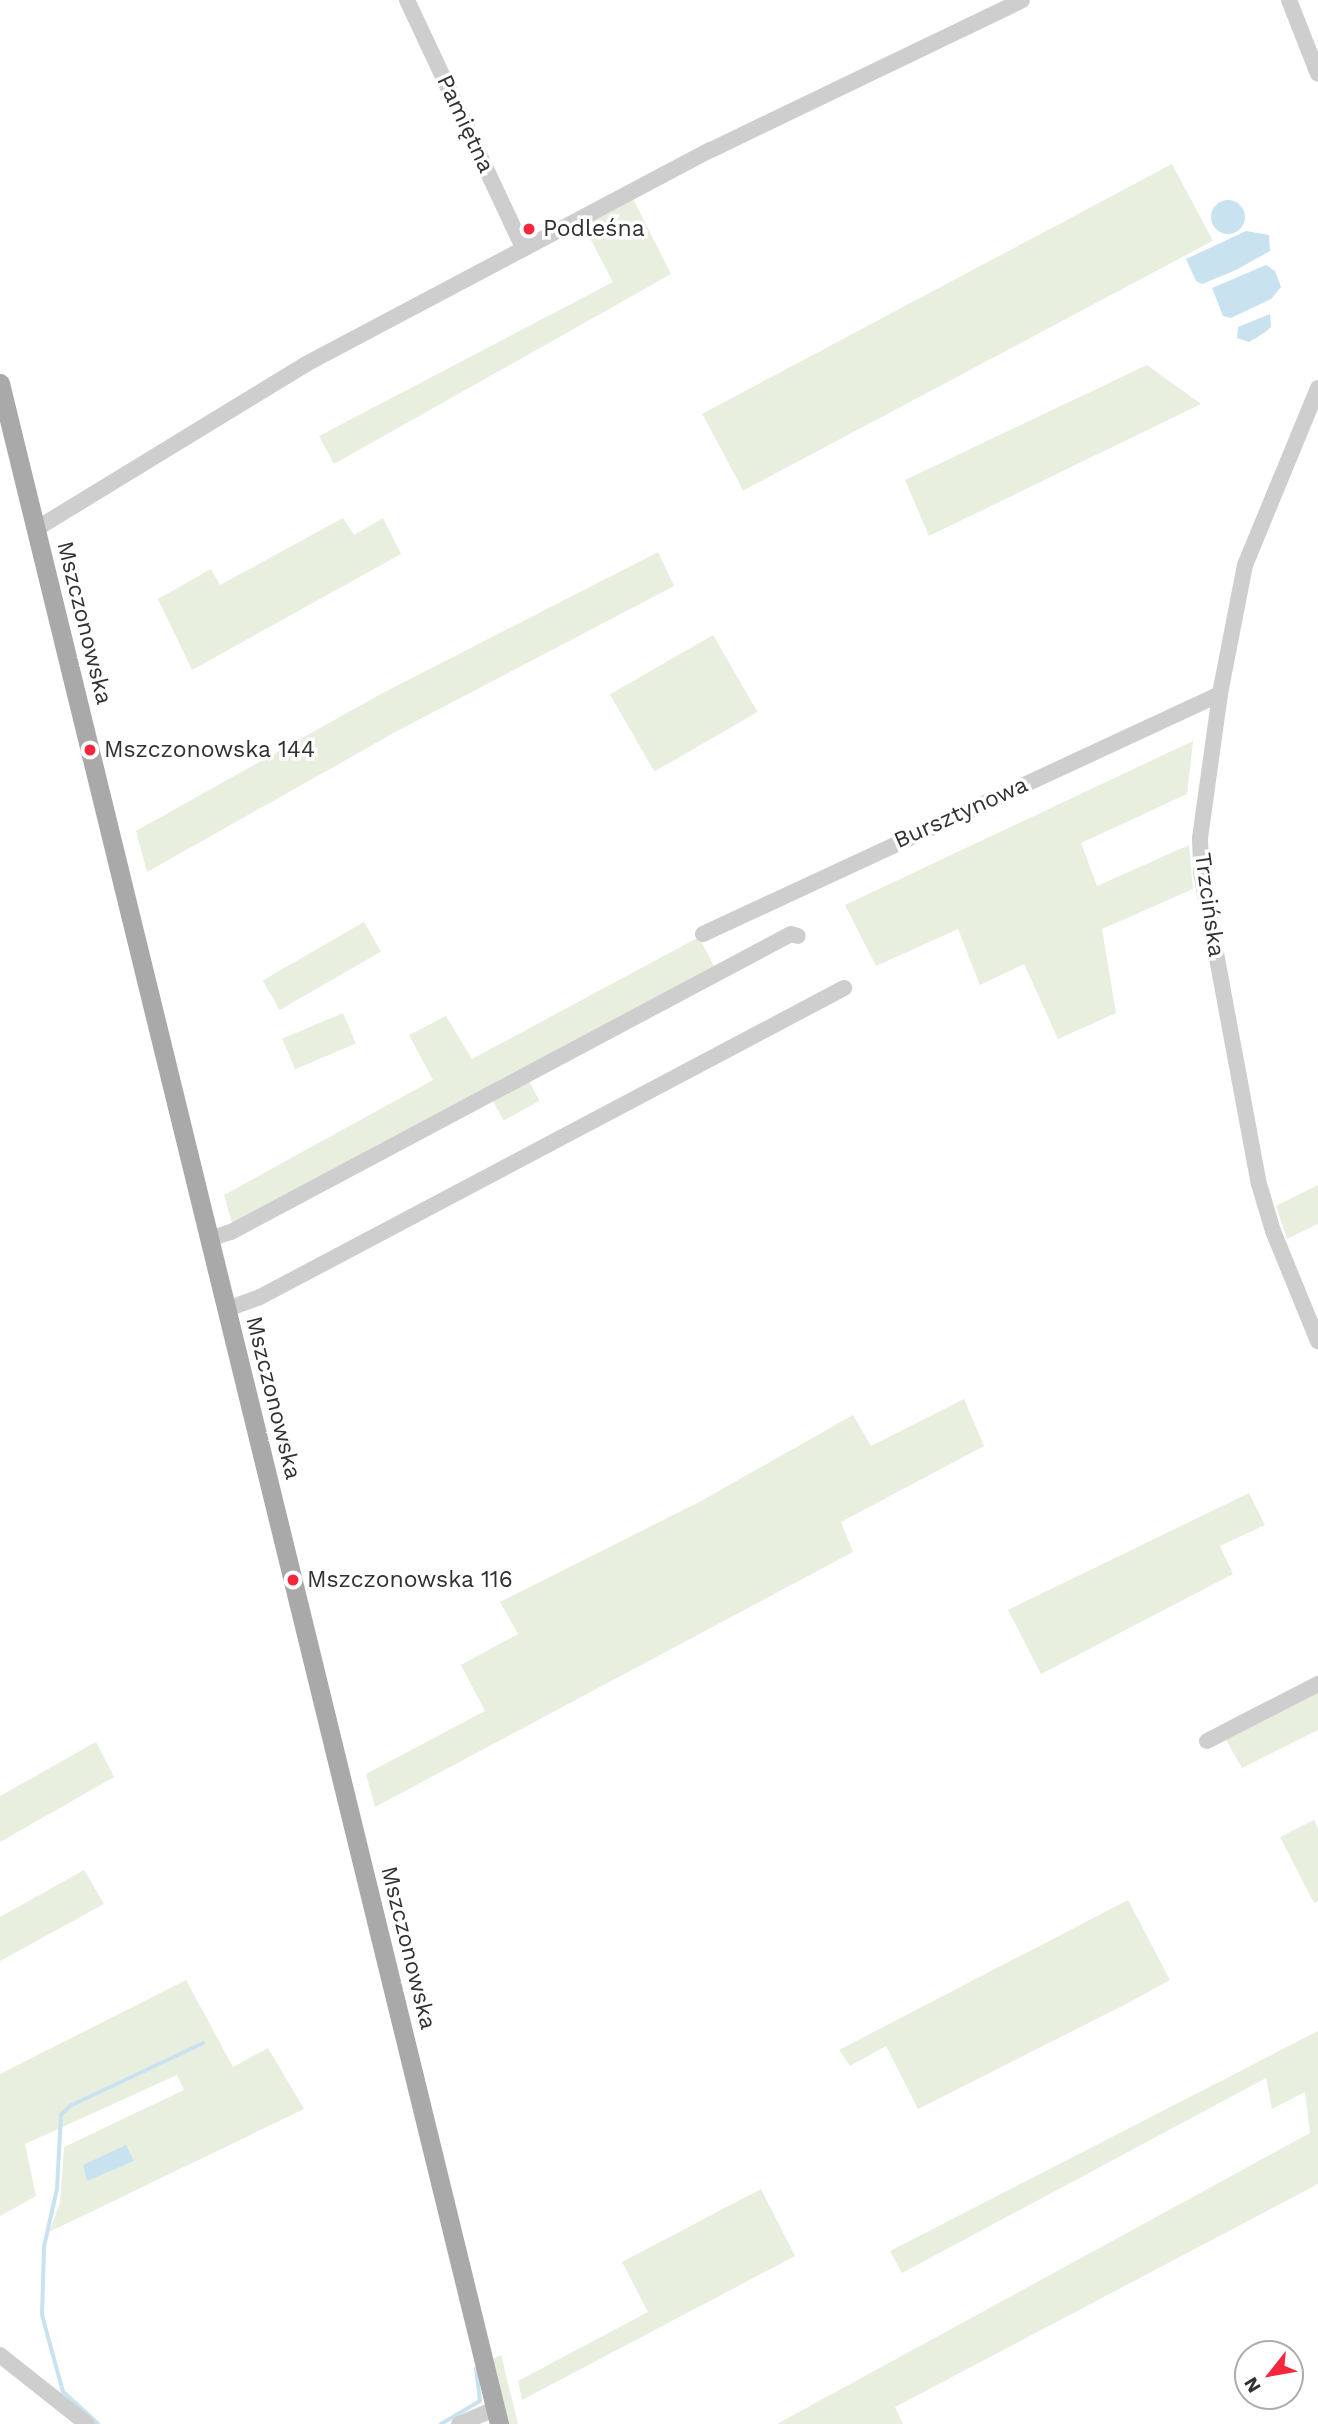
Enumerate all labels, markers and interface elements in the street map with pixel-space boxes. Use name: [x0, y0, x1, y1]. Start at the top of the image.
street label: Pamiętna: [430, 71, 500, 177]
place label: Podleśna: [543, 215, 645, 243]
marker: Podleśna: [521, 221, 537, 237]
street label: Mszczonowska: [50, 539, 118, 707]
place label: Mszczonowska 144: [104, 736, 316, 764]
marker: Mszczonowska 144: [82, 742, 98, 758]
street label: Bursztynowa: [890, 771, 1032, 855]
street label: Trzcińska: [1188, 851, 1230, 959]
street label: Mszczonowska: [239, 1314, 307, 1482]
place label: Mszczonowska 116: [307, 1566, 514, 1594]
marker: Mszczonowska 116: [285, 1572, 301, 1588]
street label: Mszczonowska: [374, 1864, 442, 2032]
north arrow: [1234, 2340, 1304, 2410]
text: N: [1239, 2373, 1266, 2397]

